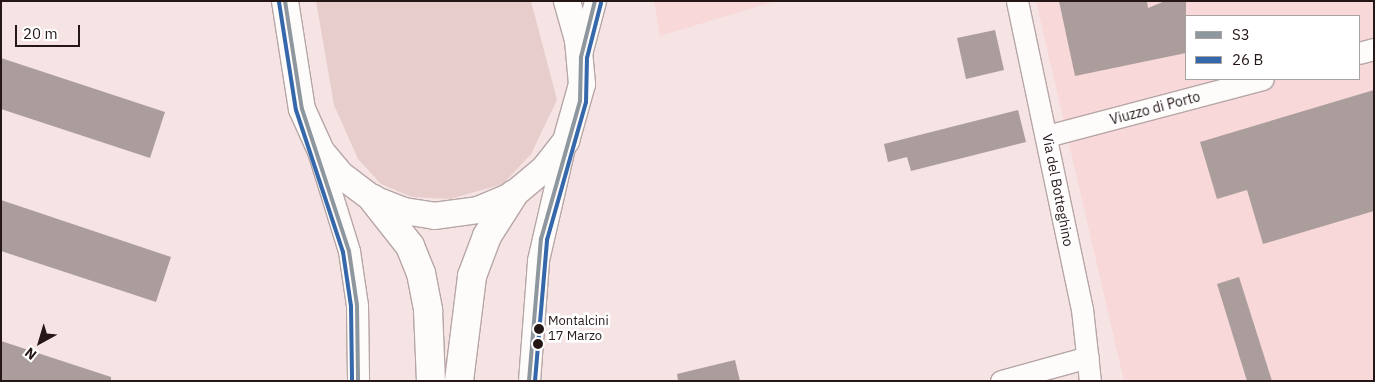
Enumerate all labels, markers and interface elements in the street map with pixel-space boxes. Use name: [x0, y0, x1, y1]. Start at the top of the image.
scale bar: [18, 15, 82, 47]
legend: [1185, 15, 1360, 80]
text: 20 m: [23, 24, 58, 43]
text: S3: [1232, 25, 1250, 44]
text: 26 B: [1232, 50, 1263, 69]
street label: Viuzzo di Porto: [1108, 88, 1202, 128]
street label: Via del Botteghino: [1039, 132, 1077, 248]
place label: Montalcini 17 Marzo: [548, 314, 609, 345]
north arrow: [15, 317, 65, 367]
marker: Montalcini 17 Marzo: [534, 324, 544, 334]
unlabelled marker: [533, 339, 543, 349]
text: N: [21, 343, 40, 364]

